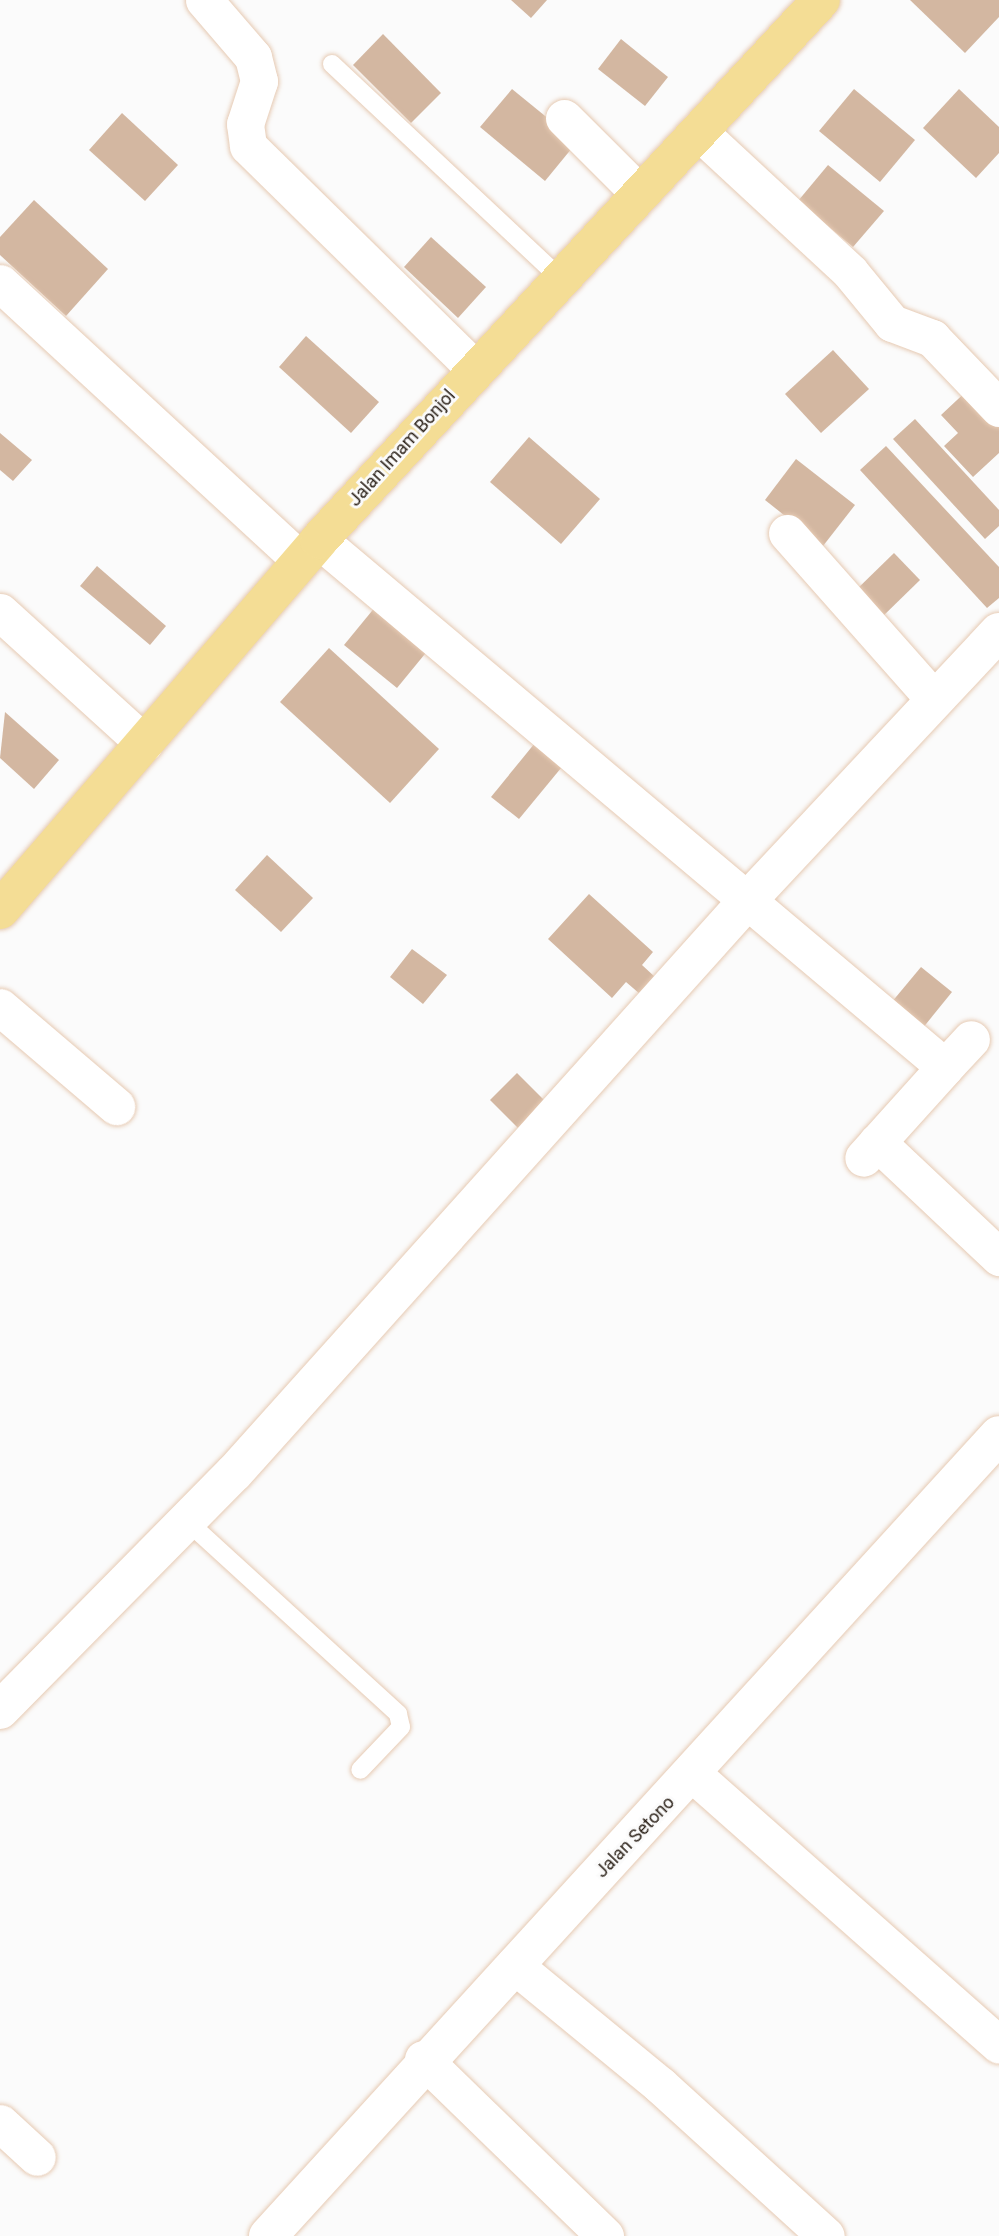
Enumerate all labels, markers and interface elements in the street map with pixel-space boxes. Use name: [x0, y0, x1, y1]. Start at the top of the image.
street label: Jalan Imam Bonjol: [344, 385, 460, 511]
street label: Jalan Setono: [591, 1792, 679, 1882]

